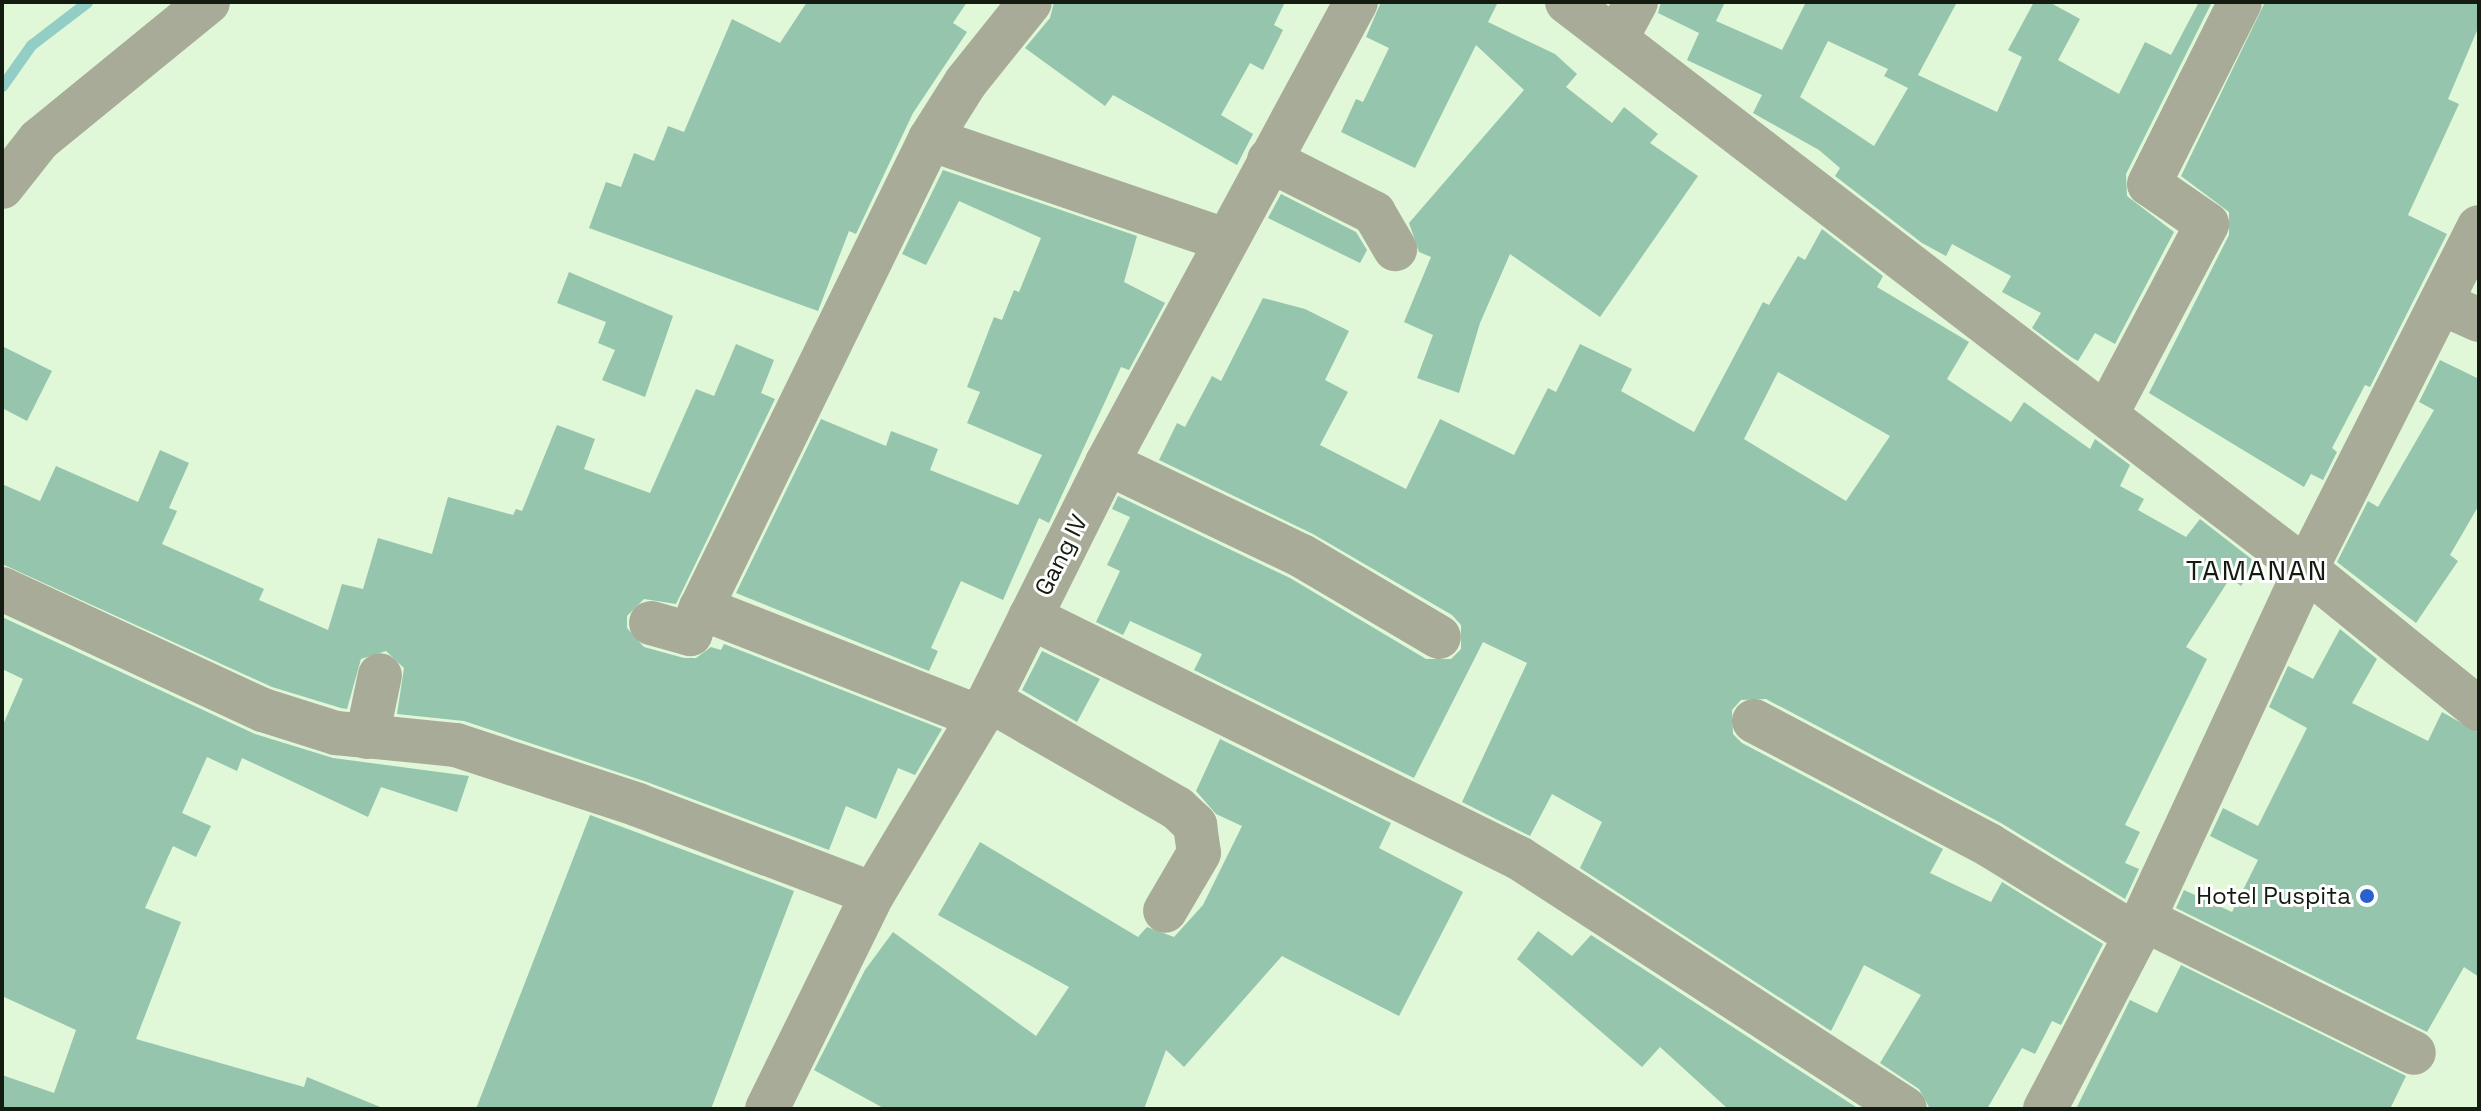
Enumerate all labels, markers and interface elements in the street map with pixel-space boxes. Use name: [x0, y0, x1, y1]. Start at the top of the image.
street label: Gang IV: [1029, 510, 1093, 600]
district label: TAMANAN: [2186, 553, 2328, 587]
place label: Hotel Puspita: [2196, 882, 2351, 910]
marker: Hotel Puspita: [2358, 887, 2376, 905]

